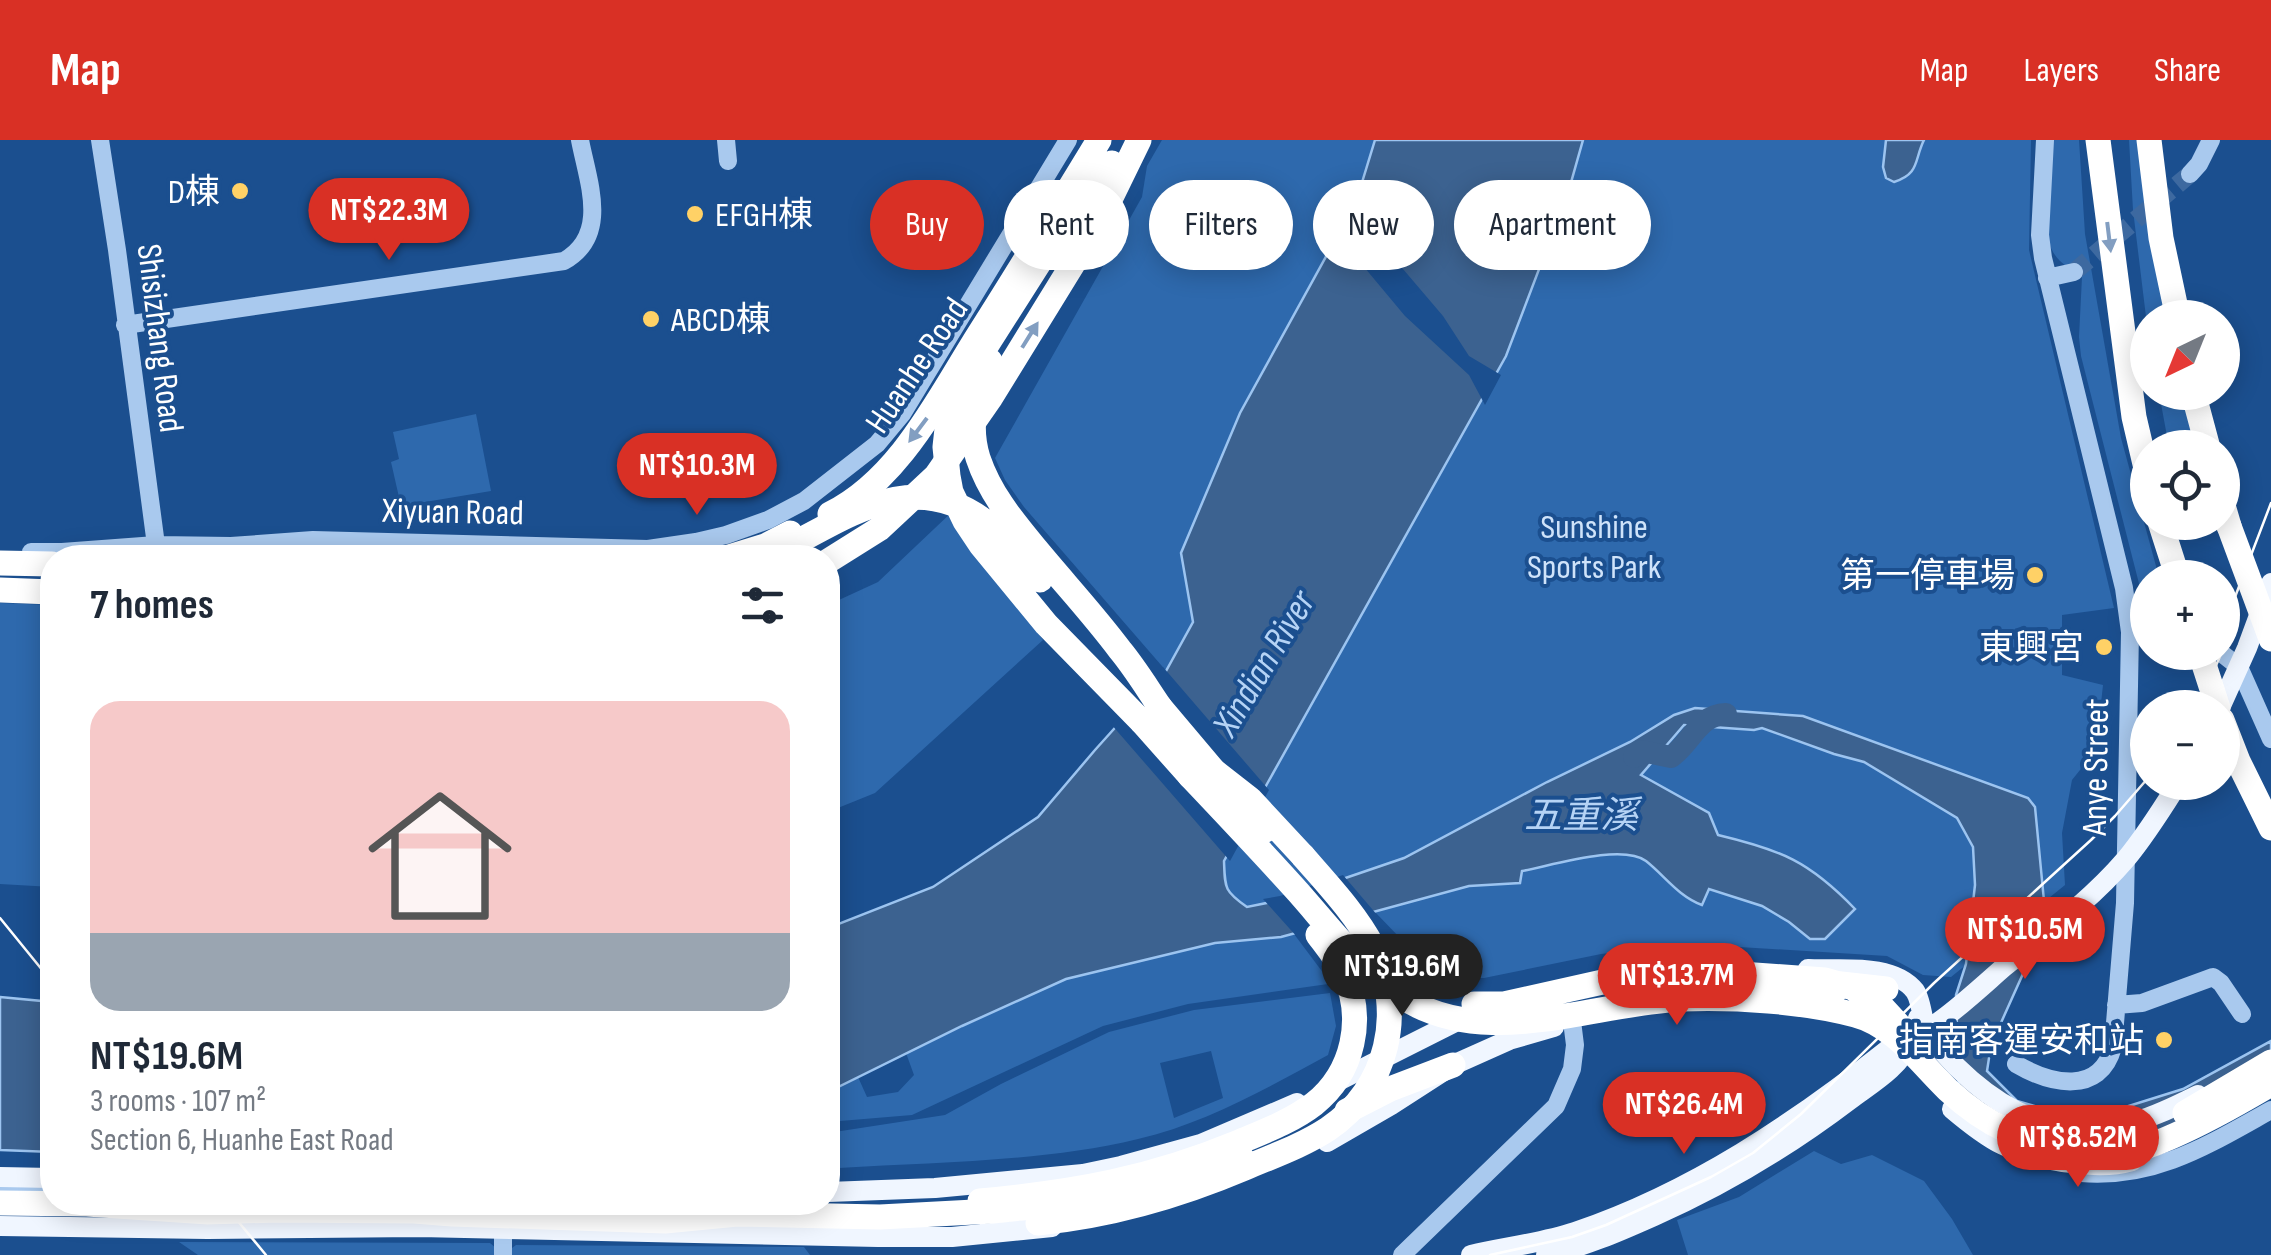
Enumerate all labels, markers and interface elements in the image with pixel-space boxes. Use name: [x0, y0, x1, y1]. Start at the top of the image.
text: Map: [50, 42, 121, 99]
text: Map: [1920, 49, 1968, 92]
text: Layers: [2023, 49, 2099, 92]
text: Share: [2154, 49, 2221, 92]
place label: D棟: [168, 171, 220, 214]
pin: NT$22.3M: [286, 178, 492, 263]
marker: D棟: [229, 180, 251, 202]
chip: Buy: [870, 180, 984, 270]
chip: Rent: [1004, 180, 1129, 270]
chip: Filters: [1149, 180, 1293, 270]
chip: New: [1313, 180, 1434, 270]
chip: Apartment: [1454, 180, 1651, 270]
text: NT$22.3M: [330, 191, 448, 230]
place label: EFGH棟: [715, 194, 813, 237]
marker: EFGH棟: [684, 203, 706, 225]
one-way arrow: [2101, 221, 2117, 253]
street label: Shisizhang Road: [127, 242, 192, 435]
street label: Huanhe Road: [856, 290, 978, 442]
place label: ABCD棟: [670, 299, 771, 342]
north arrow: [2130, 300, 2240, 410]
map controls: [2130, 300, 2240, 800]
marker: ABCD棟: [640, 308, 662, 330]
one-way arrow: [1020, 321, 1038, 349]
one-way arrow: [908, 417, 928, 443]
button: locate: [2130, 430, 2240, 540]
pin: NT$10.3M: [594, 433, 800, 518]
text: NT$10.3M: [639, 446, 755, 485]
street label: Xiyuan Road: [381, 490, 524, 535]
park label: Sunshine Sports Park: [1527, 506, 1662, 589]
place label: 第一停車場: [1840, 555, 2015, 598]
button: +: [2130, 560, 2240, 670]
marker: 第一停車場: [2024, 564, 2046, 586]
icon: filters: [735, 578, 790, 633]
text: 7 homes: [90, 580, 214, 631]
water label: Xindian River: [1203, 582, 1326, 746]
place label: 東興宮: [1979, 627, 2084, 670]
marker: 東興宮: [2093, 636, 2115, 658]
button: −: [2130, 690, 2240, 800]
street label: Anye Street: [2074, 698, 2119, 837]
icon: home: [350, 766, 530, 946]
water label: 五重溪: [1524, 794, 1643, 839]
pin: NT$10.5M: [1922, 897, 2128, 982]
text: NT$10.5M: [1967, 910, 2083, 949]
pin: NT$19.6M: [1299, 934, 1505, 1019]
pin: NT$13.7M: [1574, 943, 1780, 1028]
text: NT$19.6M: [1344, 947, 1460, 986]
text: NT$13.7M: [1620, 956, 1734, 995]
place label: 指南客運安和站: [1899, 1020, 2144, 1063]
marker: 指南客運安和站: [2153, 1029, 2175, 1051]
text: NT$19.6M: [90, 1031, 243, 1082]
pin: NT$26.4M: [1581, 1072, 1787, 1157]
text: 3 rooms · 107 m²: [90, 1082, 266, 1121]
text: NT$26.4M: [1625, 1085, 1743, 1124]
pin: NT$8.52M: [1975, 1105, 2181, 1190]
text: NT$8.52M: [2019, 1118, 2137, 1157]
text: Section 6, Huanhe East Road: [90, 1121, 394, 1160]

